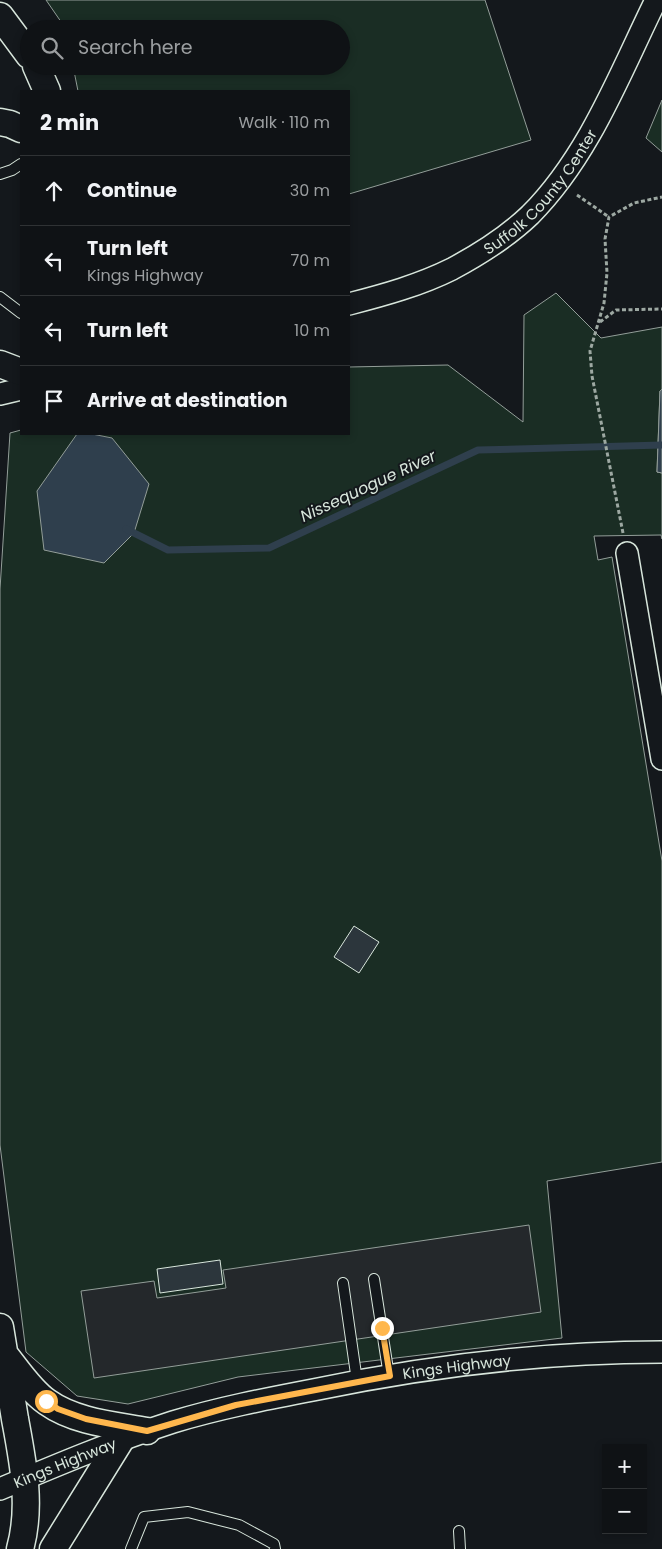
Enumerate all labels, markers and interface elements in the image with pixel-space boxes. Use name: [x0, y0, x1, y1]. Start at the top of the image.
search box: [20, 20, 350, 75]
icon: search: [38, 34, 66, 62]
text: Search here: [78, 34, 192, 61]
text: 2 min: [40, 108, 99, 137]
text: Walk · 110 m: [238, 111, 330, 134]
street label: Suffolk County Center: [479, 125, 601, 259]
icon: ahead: [40, 177, 68, 205]
text: Continue: [87, 177, 177, 204]
text: 30 m: [290, 179, 330, 202]
text: Turn left: [87, 235, 168, 262]
icon: left: [40, 247, 68, 275]
text: 70 m: [290, 249, 330, 272]
text: Kings Highway: [87, 264, 203, 287]
icon: left: [40, 317, 68, 345]
text: Turn left: [87, 317, 168, 344]
text: 10 m: [294, 319, 330, 342]
icon: arrive: [40, 387, 68, 415]
text: Arrive at destination: [87, 387, 288, 414]
water label: Nissequogue River: [296, 444, 441, 528]
route end: [371, 1317, 394, 1340]
street label: Kings Highway: [401, 1349, 512, 1384]
route start: [35, 1390, 58, 1413]
street label: Kings Highway: [10, 1432, 120, 1493]
map controls: [602, 1444, 647, 1534]
button: +: [602, 1444, 647, 1489]
button: −: [602, 1489, 647, 1534]

